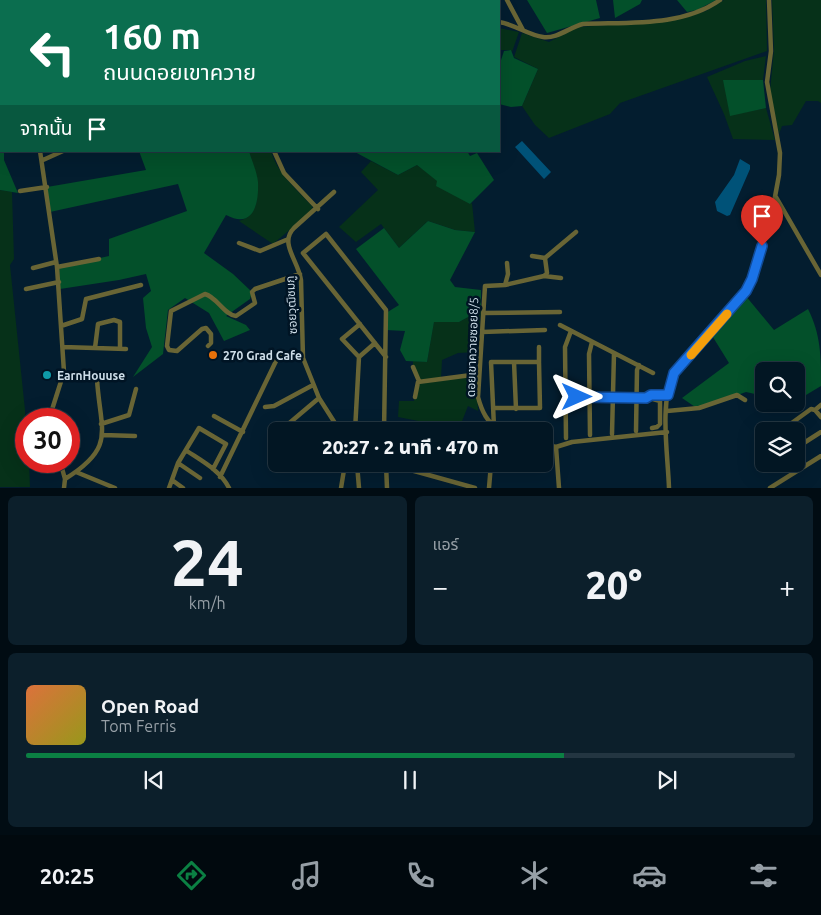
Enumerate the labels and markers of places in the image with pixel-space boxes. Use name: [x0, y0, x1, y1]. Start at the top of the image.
pin: [741, 195, 783, 246]
marker: 270 Grad Cafe: [207, 349, 219, 361]
place label: 270 Grad Cafe: [223, 349, 302, 362]
marker: EarnHouuse: [41, 369, 53, 381]
place label: EarnHouuse: [57, 369, 125, 382]

